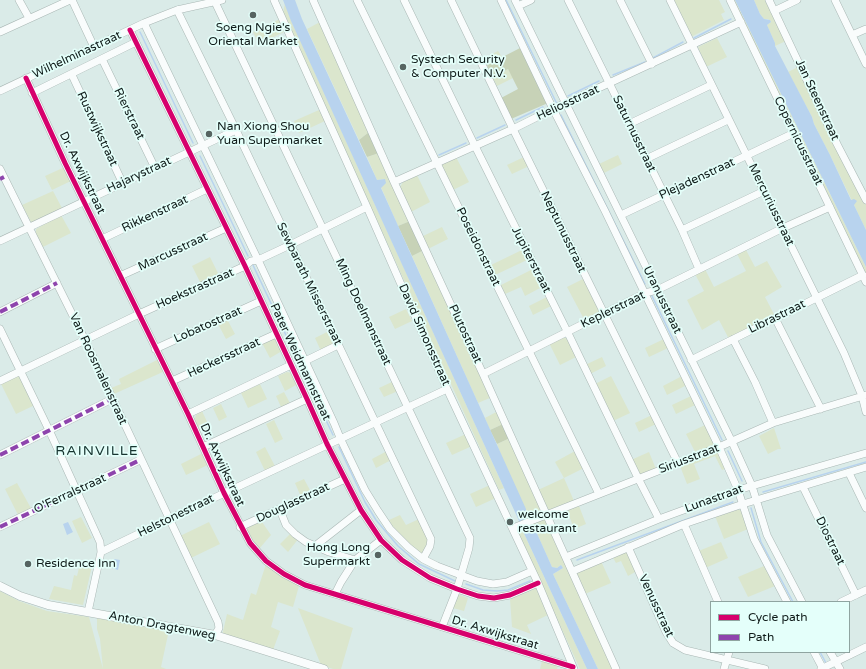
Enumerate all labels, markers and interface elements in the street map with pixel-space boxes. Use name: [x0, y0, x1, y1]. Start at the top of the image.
marker: Soeng Ngie's Oriental Market: [248, 10, 258, 20]
place label: Soeng Ngie's Oriental Market: [208, 21, 298, 49]
street label: Wilhelminastraat: [30, 28, 124, 82]
place label: Systech Security & Computer N.V.: [411, 53, 506, 81]
street label: Jan Steenstraat: [792, 57, 842, 143]
marker: Systech Security & Computer N.V.: [398, 62, 408, 72]
street label: Heliosstraat: [534, 82, 602, 124]
street label: Rierstraat: [110, 86, 148, 142]
street label: Rustwijkstraat: [73, 89, 121, 169]
street label: Saturnusstraat: [609, 93, 659, 175]
street label: Copernicusstraat: [770, 94, 826, 188]
place label: Nan Xiong Shou Yuan Supermarket: [217, 120, 322, 148]
street label: Dr. Axwijkstraat: [56, 129, 108, 217]
marker: Nan Xiong Shou Yuan Supermarket: [204, 129, 214, 139]
street label: Hajarystraat: [104, 154, 174, 196]
street label: Plejadenstraat: [657, 155, 737, 203]
street label: Mercuriusstraat: [745, 161, 797, 249]
street label: Neptunusstraat: [537, 189, 589, 275]
street label: Rikkenstraat: [120, 192, 190, 236]
street label: Poseidonstraat: [453, 205, 503, 289]
street label: Sewbarath Misserstraat: [273, 220, 345, 348]
street label: Jupiterstraat: [508, 225, 554, 295]
street label: Marcusstraat: [136, 230, 210, 274]
street label: Ming Doelmanstraat: [332, 256, 394, 368]
street label: Uranusstraat: [639, 264, 685, 336]
street label: Hoekstrastraat: [154, 265, 236, 313]
street label: David Simonsstraat: [395, 282, 453, 388]
street label: Keplerstraat: [579, 288, 647, 332]
street label: Librastraat: [746, 297, 808, 337]
street label: Pater Weidmannstraat: [267, 301, 333, 423]
street label: Plutostraat: [445, 302, 485, 366]
street label: Lobatostraat: [172, 304, 244, 346]
street label: Van Roosmalenstraat: [66, 311, 130, 427]
street label: Heckersstraat: [185, 335, 263, 381]
street label: Dr. Axwijkstraat: [196, 421, 248, 509]
street label: Siriusstraat: [657, 441, 721, 477]
district label: RAINVILLE: [55, 443, 139, 459]
street label: O'Ferralstraat: [32, 471, 108, 517]
street label: Douglasstraat: [254, 480, 332, 526]
street label: Lunastraat: [683, 482, 745, 516]
street label: Helstonestraat: [135, 491, 217, 541]
place label: welcome restaurant: [518, 508, 577, 536]
street label: Diostraat: [812, 514, 848, 568]
marker: welcome restaurant: [505, 517, 515, 527]
place label: Hong Long Supermarkt: [303, 541, 370, 569]
marker: Hong Long Supermarkt: [373, 550, 383, 560]
place label: Residence Inn: [36, 557, 116, 571]
marker: Residence Inn: [23, 559, 33, 569]
street label: Venusstraat: [635, 572, 677, 640]
legend: [710, 601, 850, 653]
street label: Anton Dragtenweg: [107, 609, 217, 643]
text: Cycle path: [748, 610, 807, 624]
street label: Dr. Axwijkstraat: [450, 613, 540, 653]
text: Path: [748, 630, 774, 644]

